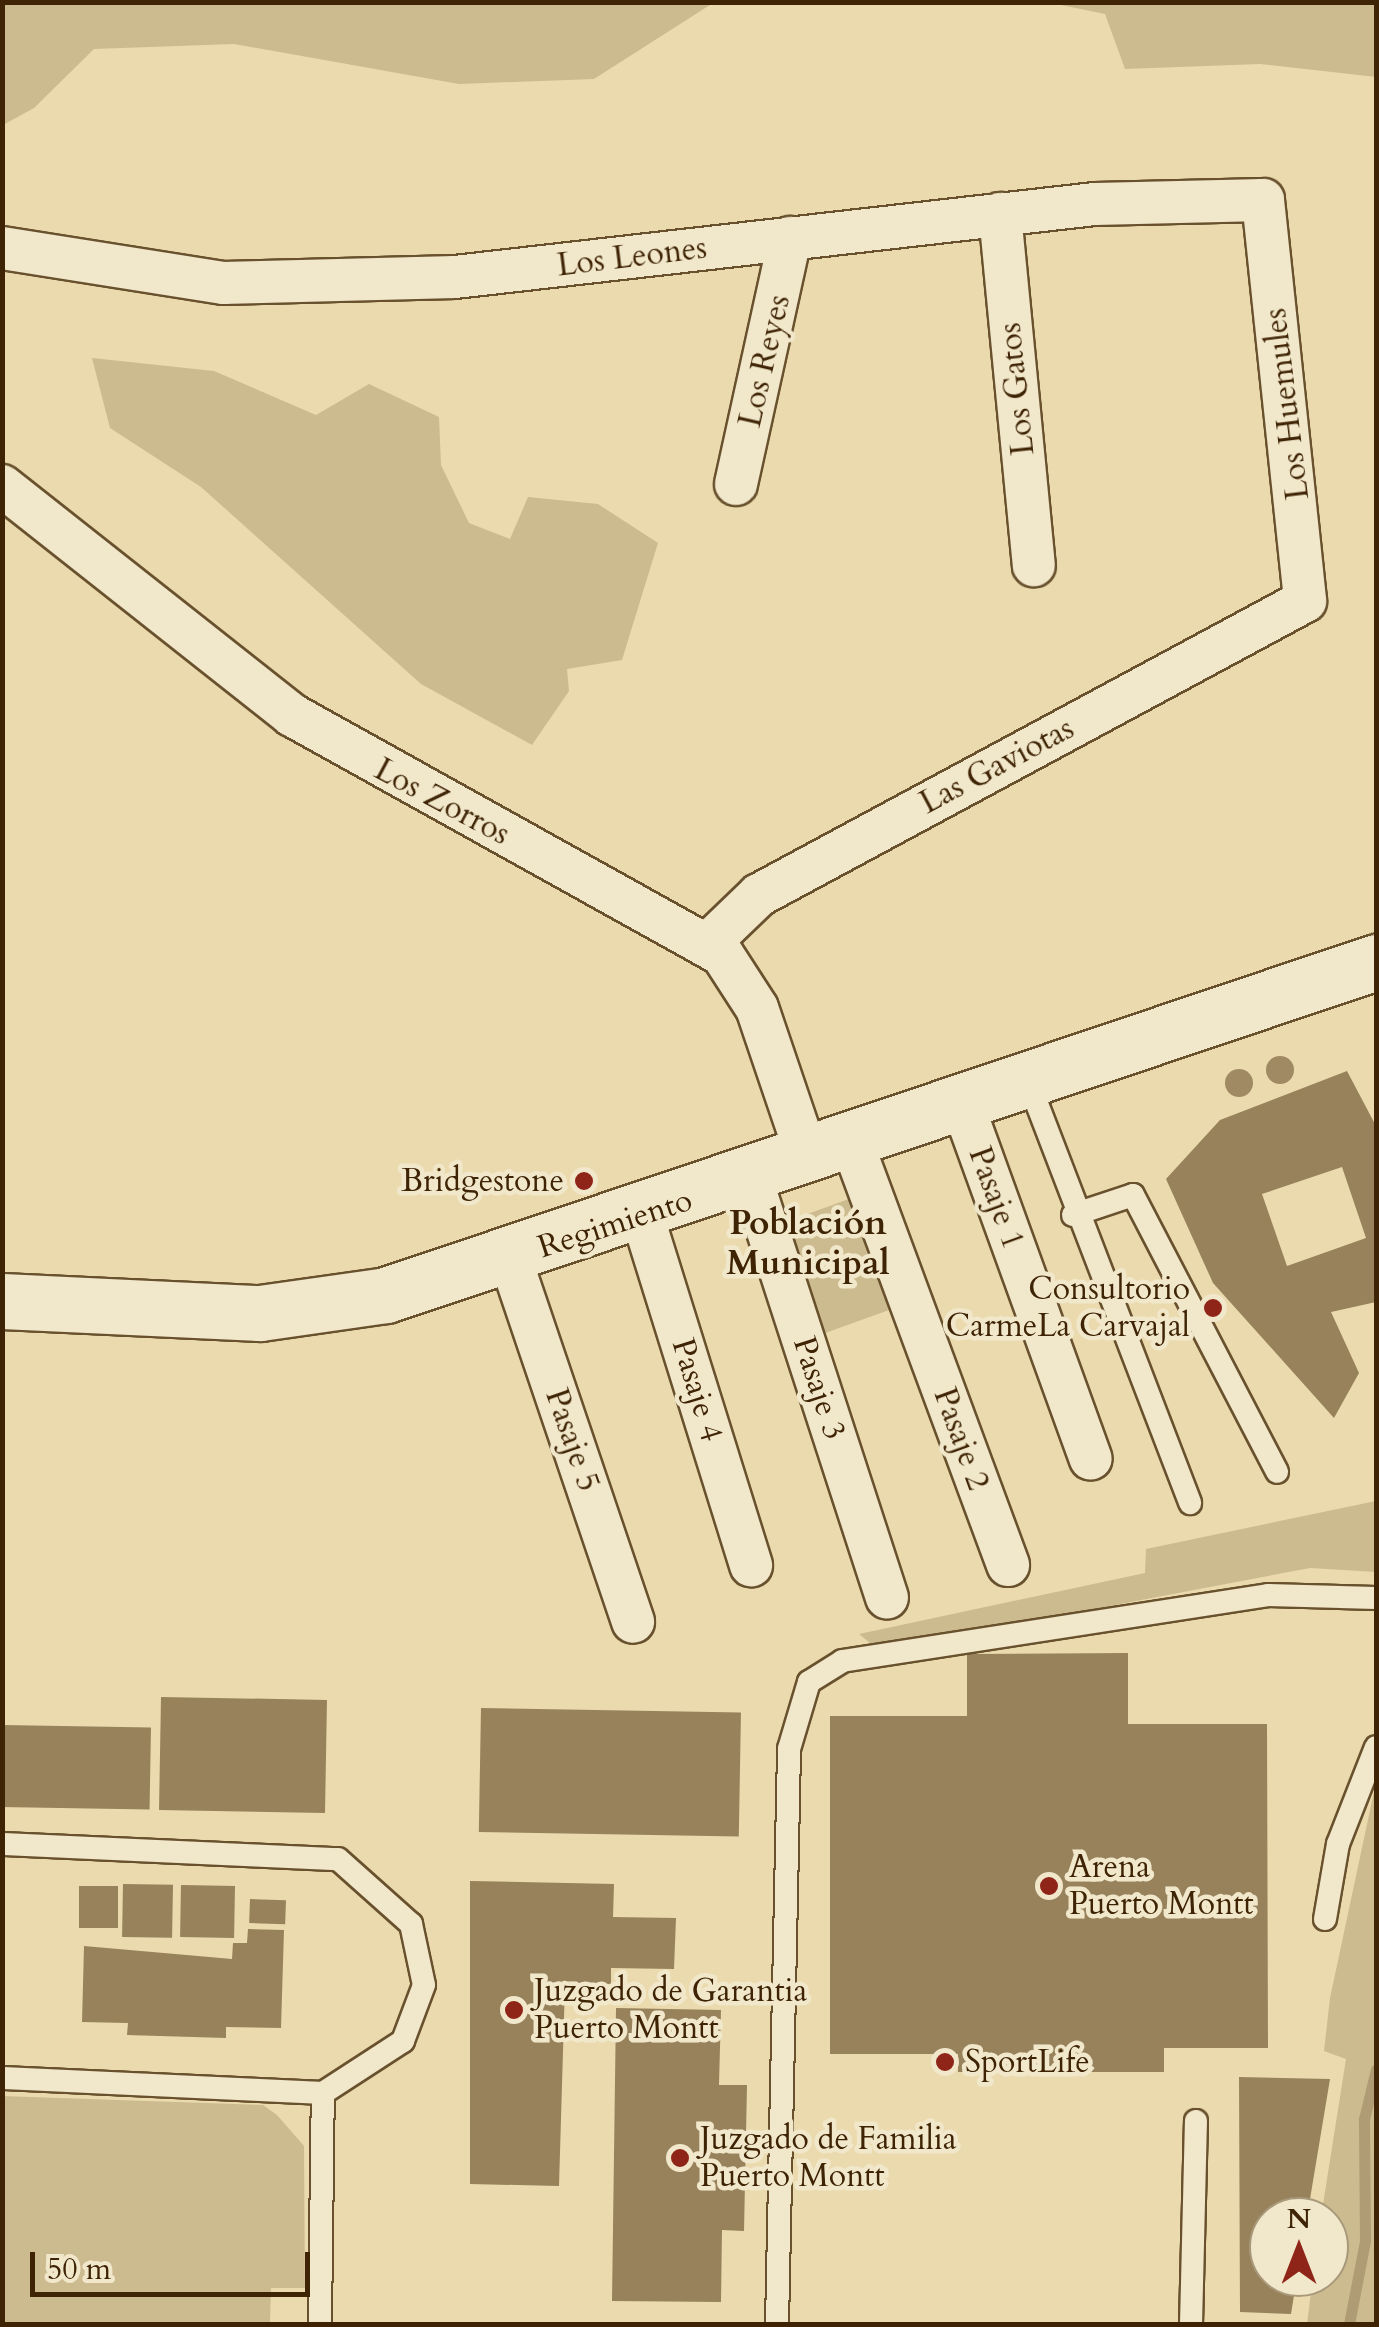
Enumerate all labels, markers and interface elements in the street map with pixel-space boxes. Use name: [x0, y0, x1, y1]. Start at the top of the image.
street label: Los Leones: [555, 229, 709, 285]
street label: Los Reyes: [731, 291, 799, 431]
street label: Los Huemules: [1256, 306, 1318, 502]
street label: Los Gatos: [991, 321, 1043, 457]
street label: Las Gaviotas: [913, 709, 1081, 823]
street label: Los Zorros: [368, 750, 516, 854]
street label: Pasaje 1: [960, 1142, 1032, 1254]
place label: Bridgestone: [401, 1162, 564, 1200]
marker: Bridgestone: [573, 1170, 595, 1192]
street label: Regimiento: [533, 1181, 697, 1267]
district label: Población Municipal: [726, 1202, 890, 1284]
place label: Consultorio CarmeLa Carvajal: [946, 1271, 1190, 1346]
marker: Consultorio CarmeLa Carvajal: [1200, 1295, 1226, 1321]
street label: Pasaje 3: [784, 1332, 854, 1444]
street label: Pasaje 4: [663, 1334, 731, 1446]
street label: Pasaje 2: [925, 1383, 997, 1495]
street label: Pasaje 5: [537, 1384, 607, 1496]
place label: Arena Puerto Montt: [1069, 1849, 1254, 1924]
marker: Arena Puerto Montt: [1038, 1875, 1060, 1897]
place label: Juzgado de Garantia Puerto Montt: [534, 1973, 807, 2048]
marker: Juzgado de Garantia Puerto Montt: [503, 1999, 525, 2021]
place label: SportLife: [965, 2043, 1090, 2081]
marker: SportLife: [934, 2051, 956, 2073]
place label: Juzgado de Familia Puerto Montt: [700, 2121, 957, 2196]
marker: Juzgado de Familia Puerto Montt: [669, 2147, 691, 2169]
north arrow: [1249, 2197, 1349, 2297]
text: N: [1287, 2200, 1311, 2238]
scale bar: [35, 2232, 315, 2294]
text: 50 m: [47, 2249, 111, 2290]

